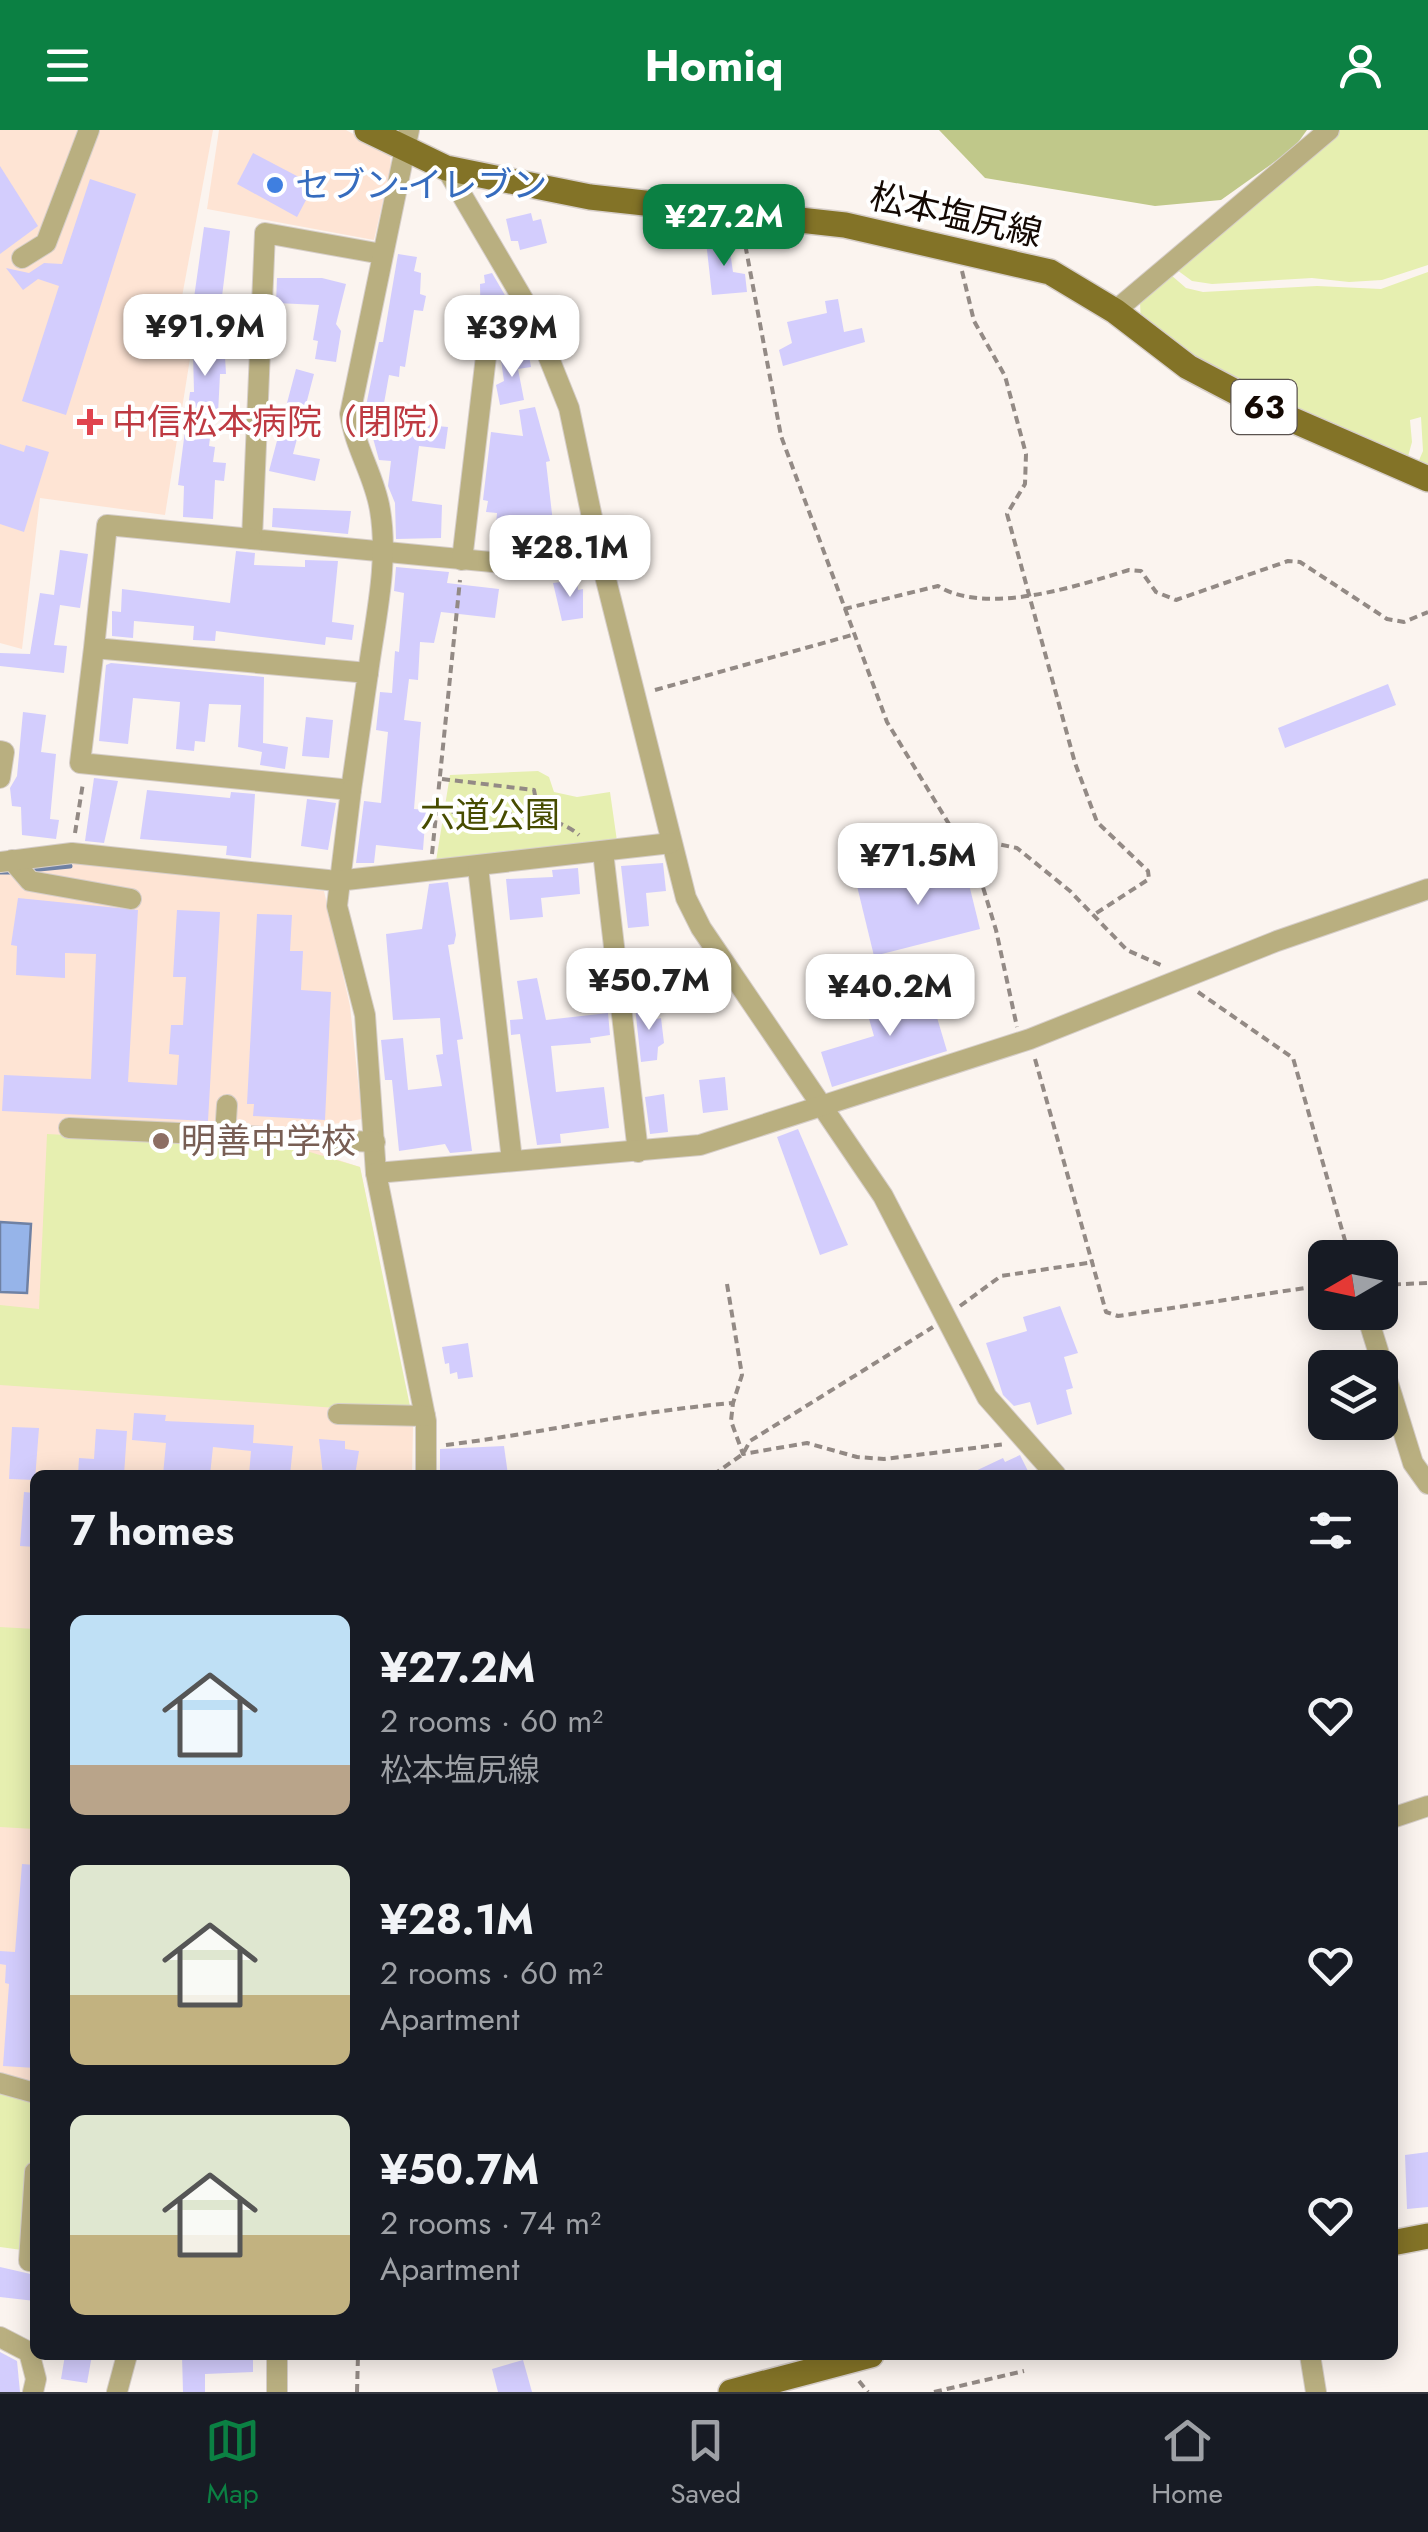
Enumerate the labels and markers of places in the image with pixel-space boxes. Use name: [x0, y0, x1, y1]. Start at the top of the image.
place label: セブン-イレブン: [295, 160, 547, 210]
marker: セブン-イレブン: [264, 174, 286, 196]
pin: ¥27.2M: [643, 184, 805, 269]
pin: ¥91.9M: [124, 294, 286, 379]
pin: ¥39M: [453, 295, 571, 380]
place label: 中信松本病院（閉院）: [112, 397, 462, 447]
marker: 中信松本病院（閉院）: [77, 409, 103, 435]
pin: ¥28.1M: [489, 515, 651, 600]
pin: ¥71.5M: [837, 823, 999, 908]
pin: ¥50.7M: [568, 948, 730, 1033]
pin: ¥40.2M: [809, 954, 971, 1039]
place label: 明善中学校: [181, 1116, 356, 1166]
marker: 明善中学校: [150, 1130, 172, 1152]

